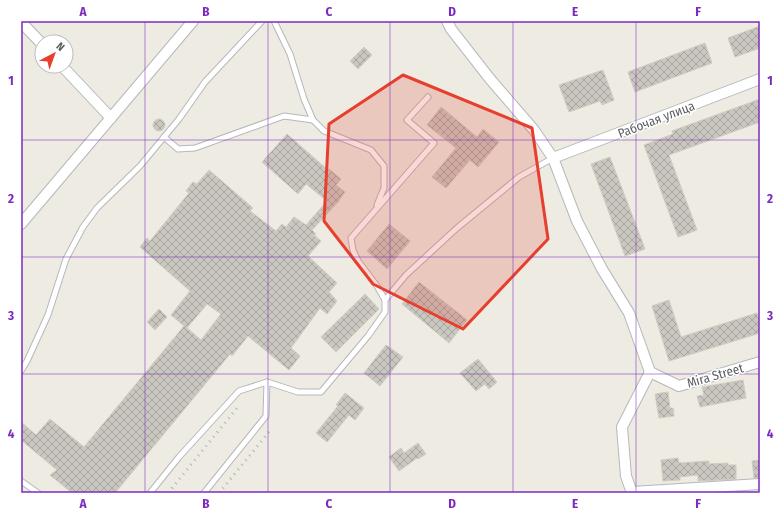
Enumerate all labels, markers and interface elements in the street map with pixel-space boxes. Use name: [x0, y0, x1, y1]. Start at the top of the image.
text: A: [78, 4, 87, 19]
text: B: [202, 4, 210, 19]
text: C: [326, 4, 333, 19]
text: D: [448, 4, 456, 19]
text: E: [572, 4, 578, 19]
text: F: [695, 4, 701, 19]
north arrow: [34, 34, 74, 74]
text: N: [53, 40, 67, 54]
text: 1: [8, 73, 14, 88]
text: 1: [767, 73, 773, 88]
street label: Рабочая улица: [616, 98, 697, 141]
text: 2: [7, 191, 14, 206]
text: 2: [766, 191, 773, 206]
text: 3: [7, 308, 14, 323]
text: 3: [766, 308, 773, 323]
street label: Mira Street: [685, 360, 746, 391]
text: 4: [8, 426, 15, 441]
text: 4: [767, 426, 774, 441]
text: A: [78, 496, 87, 511]
text: B: [202, 496, 210, 511]
text: C: [326, 496, 333, 511]
text: D: [448, 496, 456, 511]
text: E: [572, 496, 578, 511]
text: F: [695, 496, 701, 511]

